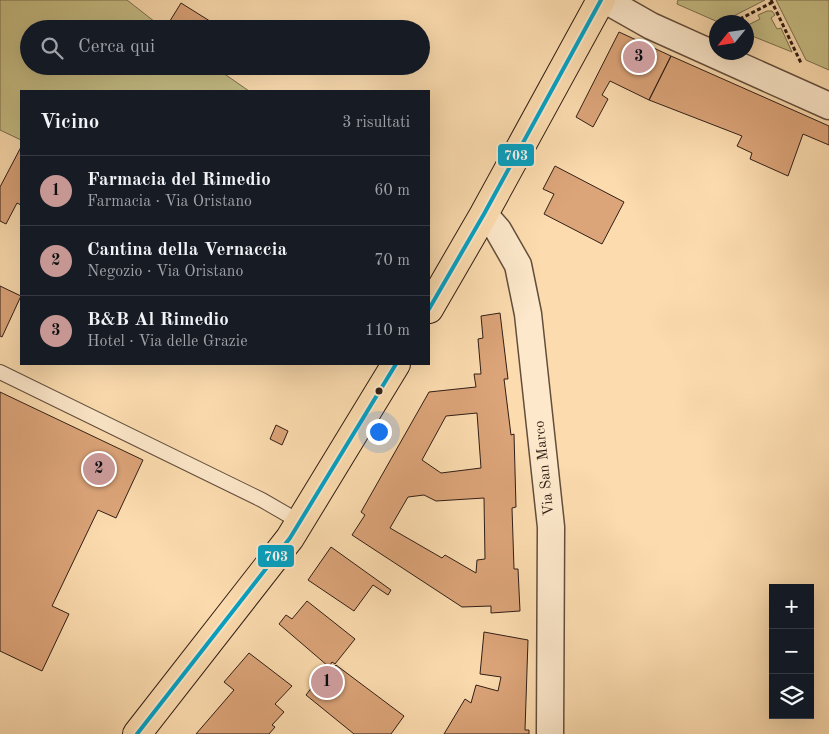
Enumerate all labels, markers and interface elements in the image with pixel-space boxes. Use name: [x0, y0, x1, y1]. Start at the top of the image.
north arrow: [709, 15, 754, 60]
search box: [20, 20, 430, 75]
icon: search: [38, 34, 66, 62]
text: Cerca qui: [78, 38, 155, 57]
pin: 3: [623, 38, 655, 76]
text: Vicino: [40, 112, 99, 133]
text: 3 risultati: [342, 115, 410, 131]
line badge: 703: [497, 143, 535, 167]
text: 703: [504, 149, 528, 163]
text: Farmacia del Rimedio: [87, 171, 271, 190]
text: 1: [51, 183, 61, 199]
text: 60 m: [374, 183, 410, 199]
text: Farmacia · Via Oristano: [87, 194, 252, 210]
text: Cantina della Vernaccia: [87, 241, 287, 260]
text: 2: [51, 253, 61, 269]
text: 70 m: [374, 253, 410, 269]
text: Negozio · Via Oristano: [87, 264, 243, 280]
text: B&B Al Rimedio: [87, 311, 229, 330]
text: 3: [51, 323, 61, 339]
text: 110 m: [365, 323, 410, 339]
text: Hotel · Via delle Grazie: [87, 334, 248, 350]
unlabelled marker: [374, 386, 384, 396]
your location: [366, 419, 392, 445]
street label: Via San Marco: [533, 420, 557, 516]
pin: 2: [83, 450, 115, 488]
line badge: 703: [257, 544, 295, 568]
text: 703: [264, 550, 288, 564]
map controls: [769, 584, 814, 719]
button: +: [769, 584, 814, 629]
button: −: [769, 629, 814, 674]
pin: 1: [311, 663, 343, 701]
button: layers: [769, 674, 814, 719]

